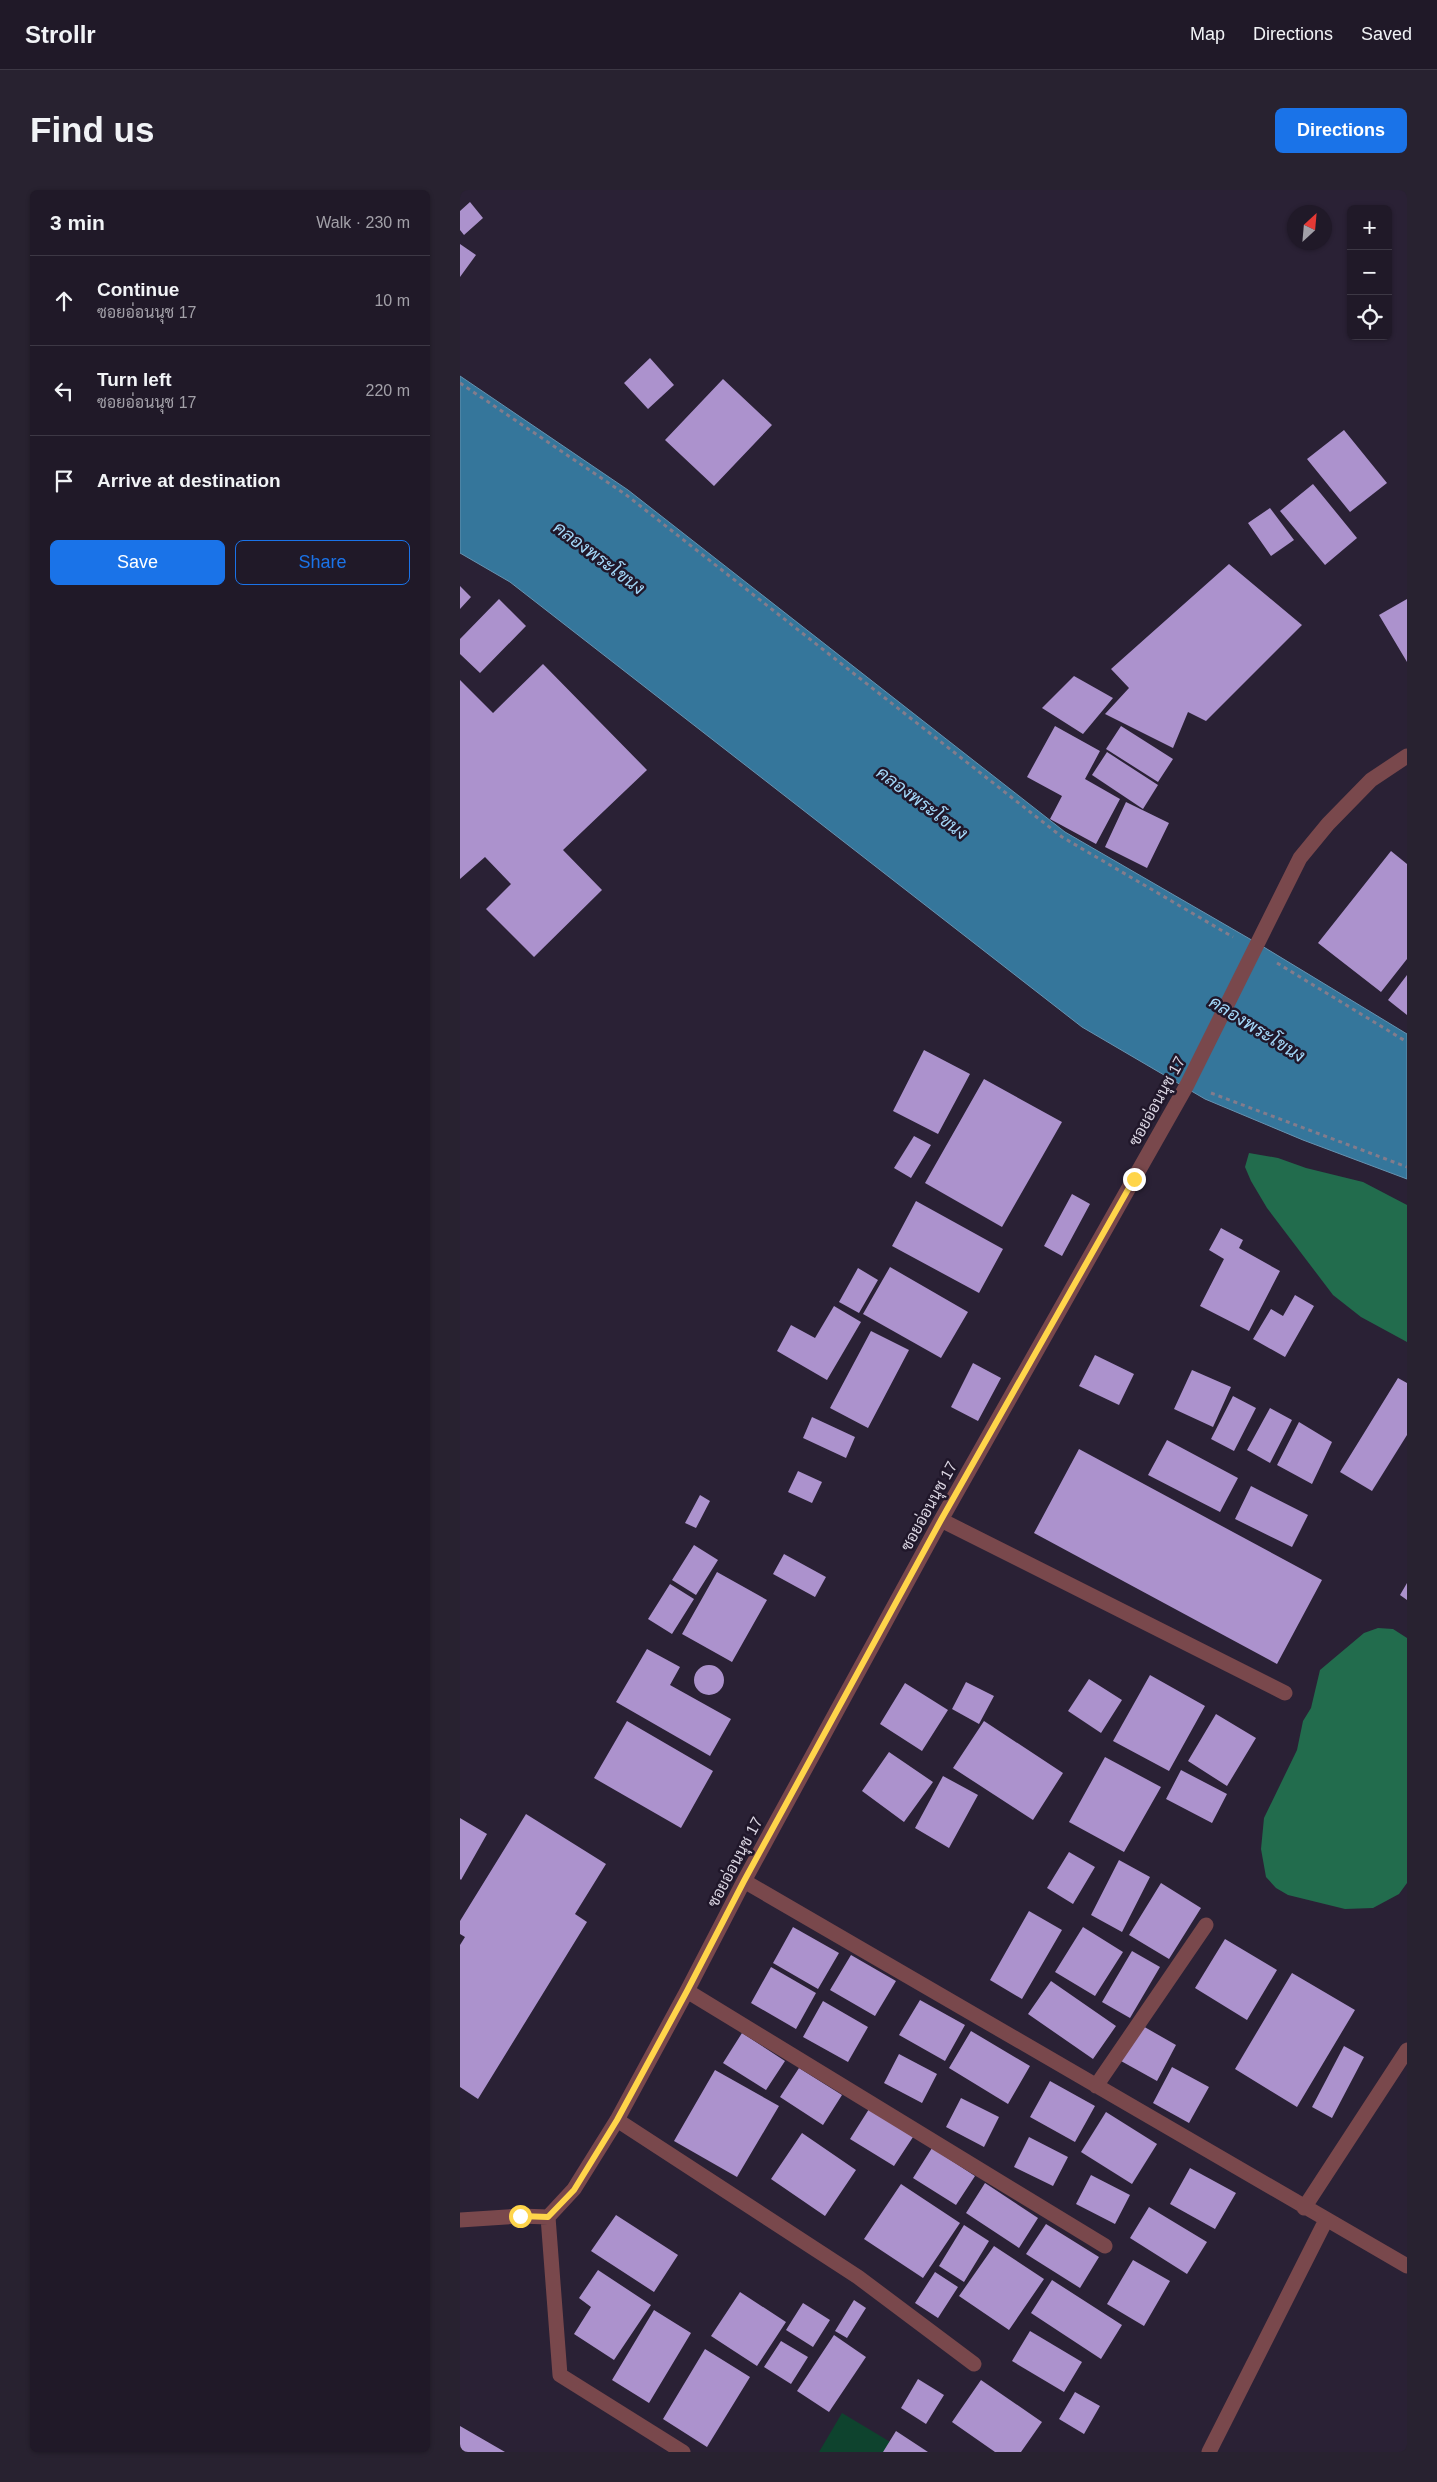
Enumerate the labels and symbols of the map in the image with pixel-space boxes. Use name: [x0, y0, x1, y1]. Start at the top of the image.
north arrow: [1287, 205, 1332, 250]
water label: คลองพระโขนง: [550, 515, 650, 599]
water label: คลองพระโขนง: [873, 760, 973, 844]
water label: คลองพระโขนง: [1206, 989, 1310, 1066]
street label: ซอยอ่อนนุช 17: [1124, 1052, 1191, 1150]
route end: [1123, 1168, 1146, 1191]
street label: ซอยอ่อนนุช 17: [896, 1457, 963, 1555]
street label: ซอยอ่อนนุช 17: [702, 1813, 769, 1911]
route start: [509, 2205, 532, 2228]

